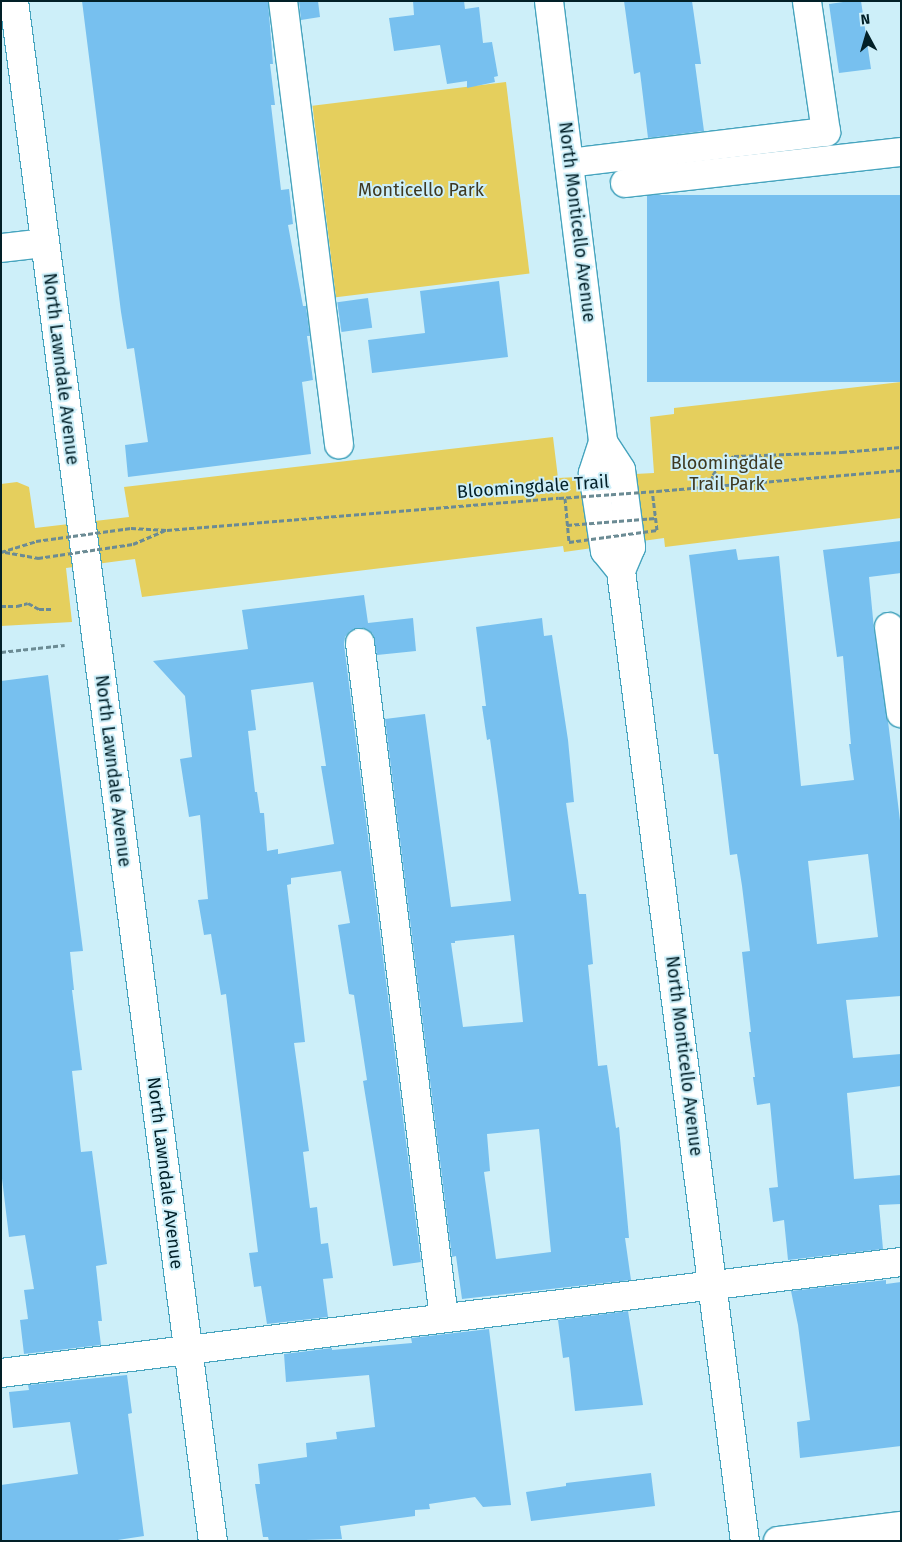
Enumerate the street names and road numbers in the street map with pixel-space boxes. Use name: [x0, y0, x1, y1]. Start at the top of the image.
street label: North Monticello Avenue: [554, 121, 600, 323]
street label: North Lawndale Avenue: [38, 272, 84, 466]
street label: Bloomingdale Trail: [456, 471, 610, 503]
street label: North Lawndale Avenue: [90, 674, 136, 868]
street label: North Monticello Avenue: [661, 955, 707, 1157]
street label: North Lawndale Avenue: [142, 1076, 188, 1270]

